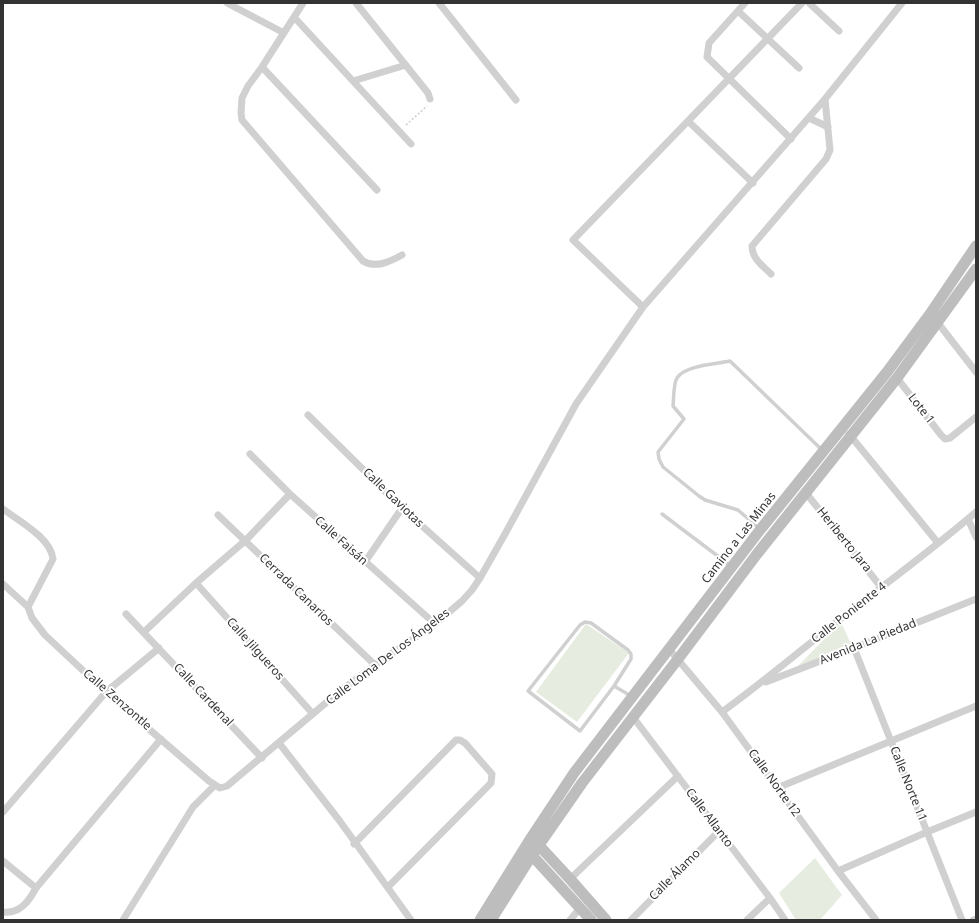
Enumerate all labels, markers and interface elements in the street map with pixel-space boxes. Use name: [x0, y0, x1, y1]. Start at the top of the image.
street label: Lote 1: [905, 391, 937, 427]
street label: Calle Gaviotas: [360, 465, 426, 531]
street label: Camino a Las Minas: [699, 489, 779, 587]
street label: Heriberto Jara: [814, 505, 874, 575]
street label: Calle Faisán: [312, 513, 370, 569]
street label: Cerrada Canarios: [256, 551, 336, 629]
street label: Calle Poniente 4: [809, 579, 889, 647]
street label: Calle Loma De Los Ángeles: [323, 606, 453, 708]
street label: Calle Jilgueros: [223, 615, 287, 683]
street label: Avenida La Piedad: [818, 616, 918, 668]
street label: Calle Cardenal: [170, 661, 236, 729]
street label: Calle Zenzontle: [80, 666, 154, 734]
street label: Calle Norte 11: [886, 744, 930, 824]
street label: Calle Norte 12: [745, 747, 803, 819]
street label: Calle Allanto: [682, 786, 736, 850]
street label: Calle Álamo: [646, 846, 704, 904]

